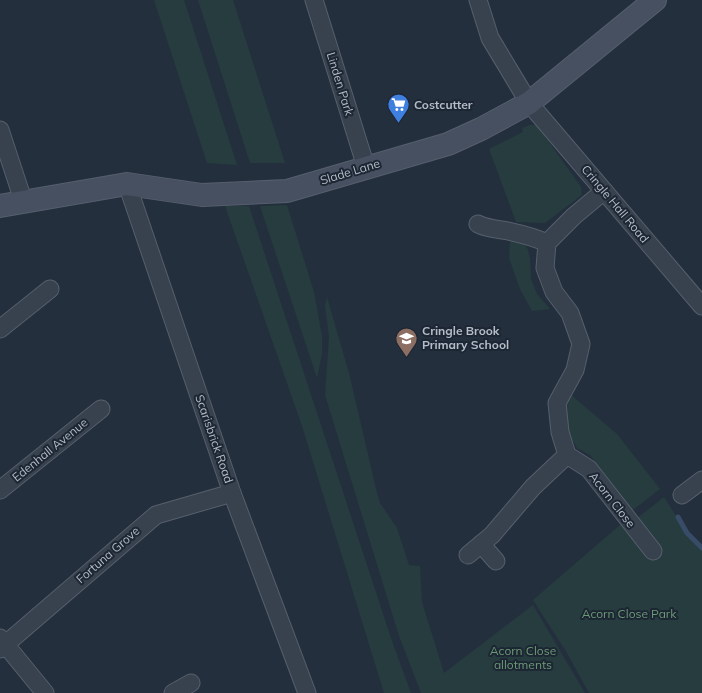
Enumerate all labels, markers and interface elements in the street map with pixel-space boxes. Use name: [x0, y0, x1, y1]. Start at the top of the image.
street label: Linden Park: [324, 50, 357, 118]
supermarket icon: Costcutter: [385, 92, 411, 125]
place label: Costcutter: [414, 97, 473, 112]
street label: Slade Lane: [318, 155, 382, 188]
street label: Cringle Hall Road: [579, 162, 652, 246]
place label: Cringle Brook Primary School: [422, 323, 509, 352]
school or university icon: Cringle Brook Primary School: [393, 325, 419, 358]
street label: Scarisbrick Road: [192, 393, 237, 485]
street label: Edenhall Avenue: [9, 415, 90, 485]
street label: Acorn Close: [586, 469, 639, 530]
street label: Fortuna Grove: [73, 523, 142, 586]
park label: Acorn Close Park: [582, 606, 677, 621]
park label: Acorn Close allotments: [490, 643, 556, 672]

